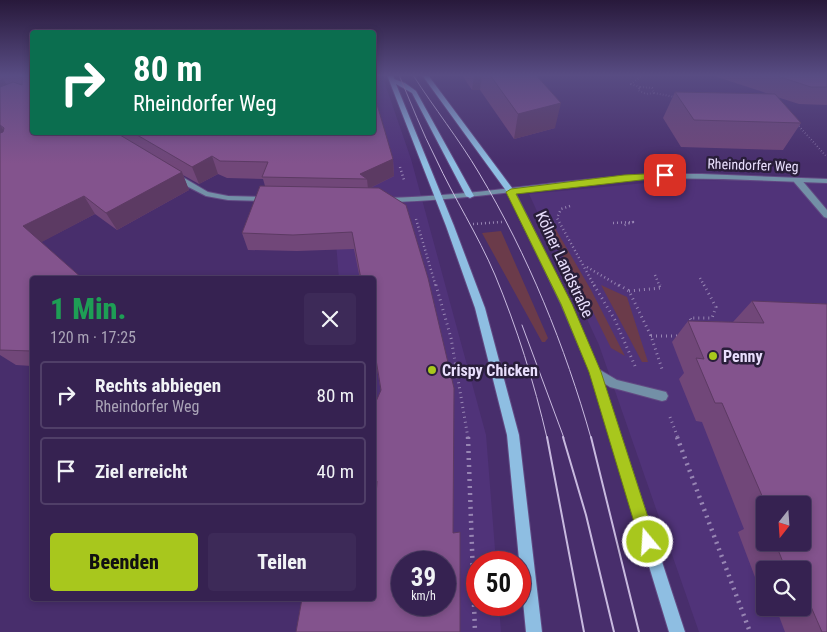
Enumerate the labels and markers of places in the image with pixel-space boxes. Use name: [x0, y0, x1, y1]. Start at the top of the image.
pin: [644, 154, 686, 196]
place label: Penny: [723, 347, 763, 366]
marker: Penny: [707, 350, 719, 362]
place label: Crispy Chicken: [442, 361, 538, 380]
marker: Crispy Chicken: [426, 364, 438, 376]

